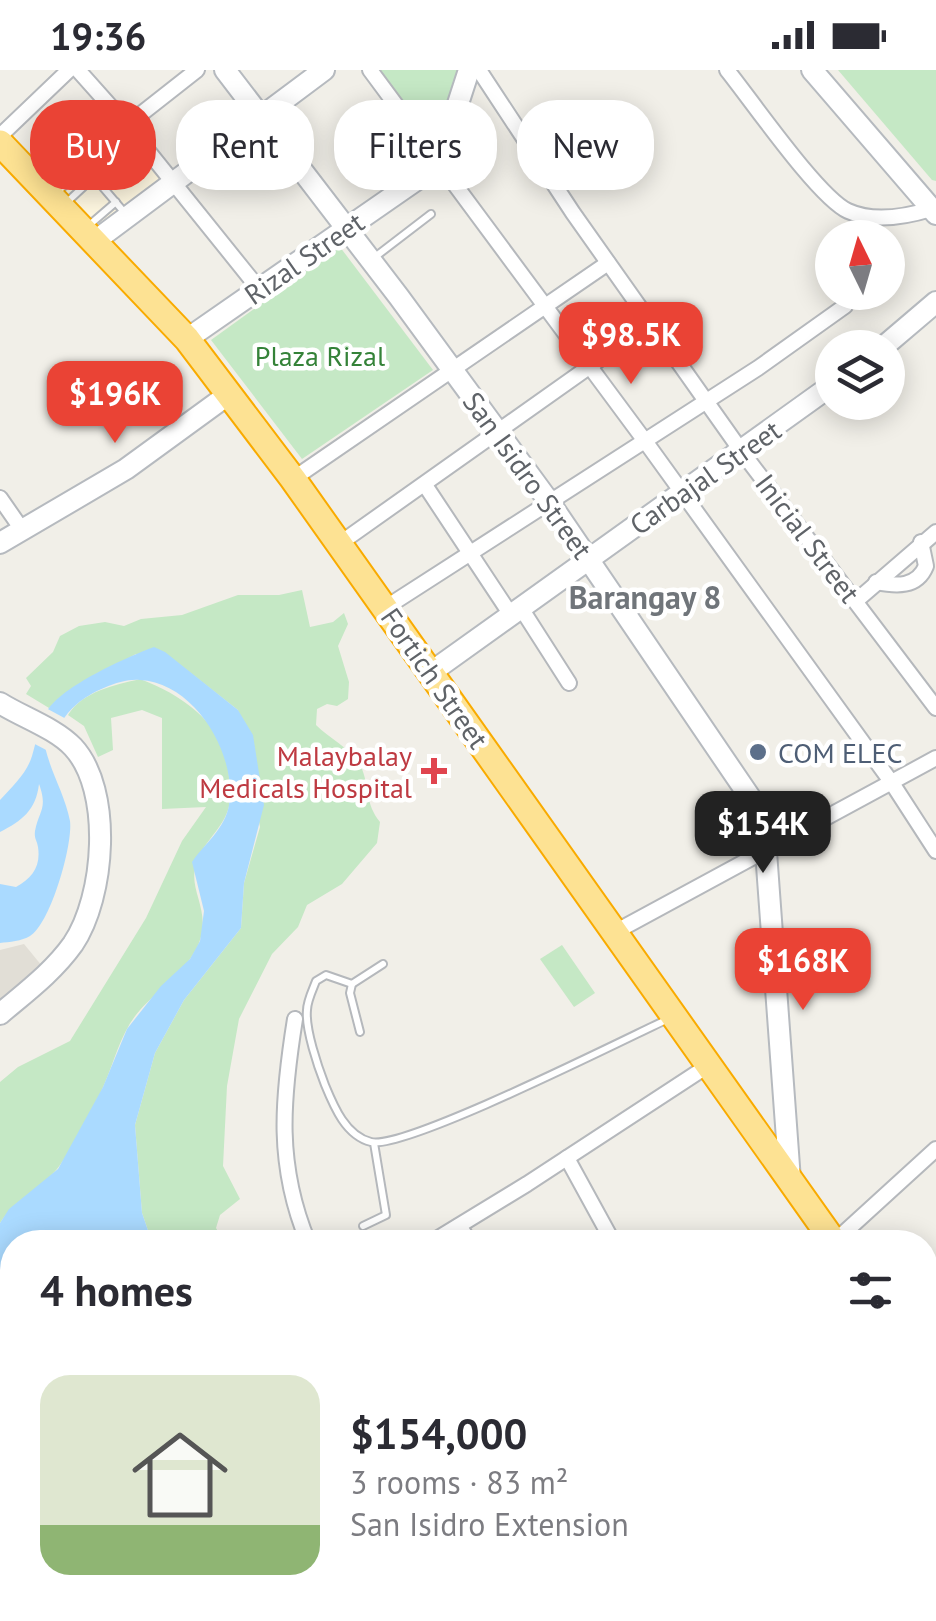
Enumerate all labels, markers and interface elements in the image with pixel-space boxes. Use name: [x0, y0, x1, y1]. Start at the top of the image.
text: 19:36: [50, 11, 146, 60]
chip: Buy: [30, 100, 156, 190]
chip: Rent: [176, 100, 314, 190]
chip: Filters: [334, 100, 497, 190]
chip: New: [517, 100, 654, 190]
street label: Rizal Street: [237, 203, 371, 313]
north arrow: [815, 220, 905, 310]
map controls: [815, 220, 905, 420]
pin: $98.5K: [550, 302, 712, 387]
text: $98.5K: [581, 313, 681, 355]
button: layers: [815, 330, 905, 420]
park label: Plaza Rizal: [255, 337, 385, 374]
pin: $196K: [45, 361, 185, 446]
text: $196K: [69, 372, 161, 414]
street label: San Isidro Street: [455, 384, 601, 566]
street label: Carbajal Street: [622, 411, 788, 543]
street label: Inicial Street: [747, 466, 869, 610]
district label: Barangay 8: [569, 576, 721, 618]
street label: Fortich Street: [373, 600, 497, 756]
place label: COM ELEC: [778, 734, 903, 771]
place label: Malaybalay Medicals Hospital: [199, 737, 412, 806]
marker: COM ELEC: [747, 741, 769, 763]
marker: Malaybalay Medicals Hospital: [421, 758, 447, 784]
pin: $154K: [693, 791, 833, 876]
text: $154K: [717, 802, 809, 844]
pin: $168K: [733, 928, 873, 1013]
text: $168K: [757, 939, 849, 981]
text: 4 homes: [40, 1263, 193, 1318]
icon: filters: [843, 1263, 898, 1318]
text: $154,000: [350, 1406, 527, 1461]
icon: home: [120, 1415, 240, 1535]
text: 3 rooms · 83 m²: [350, 1461, 568, 1503]
text: San Isidro Extension: [350, 1503, 629, 1545]

